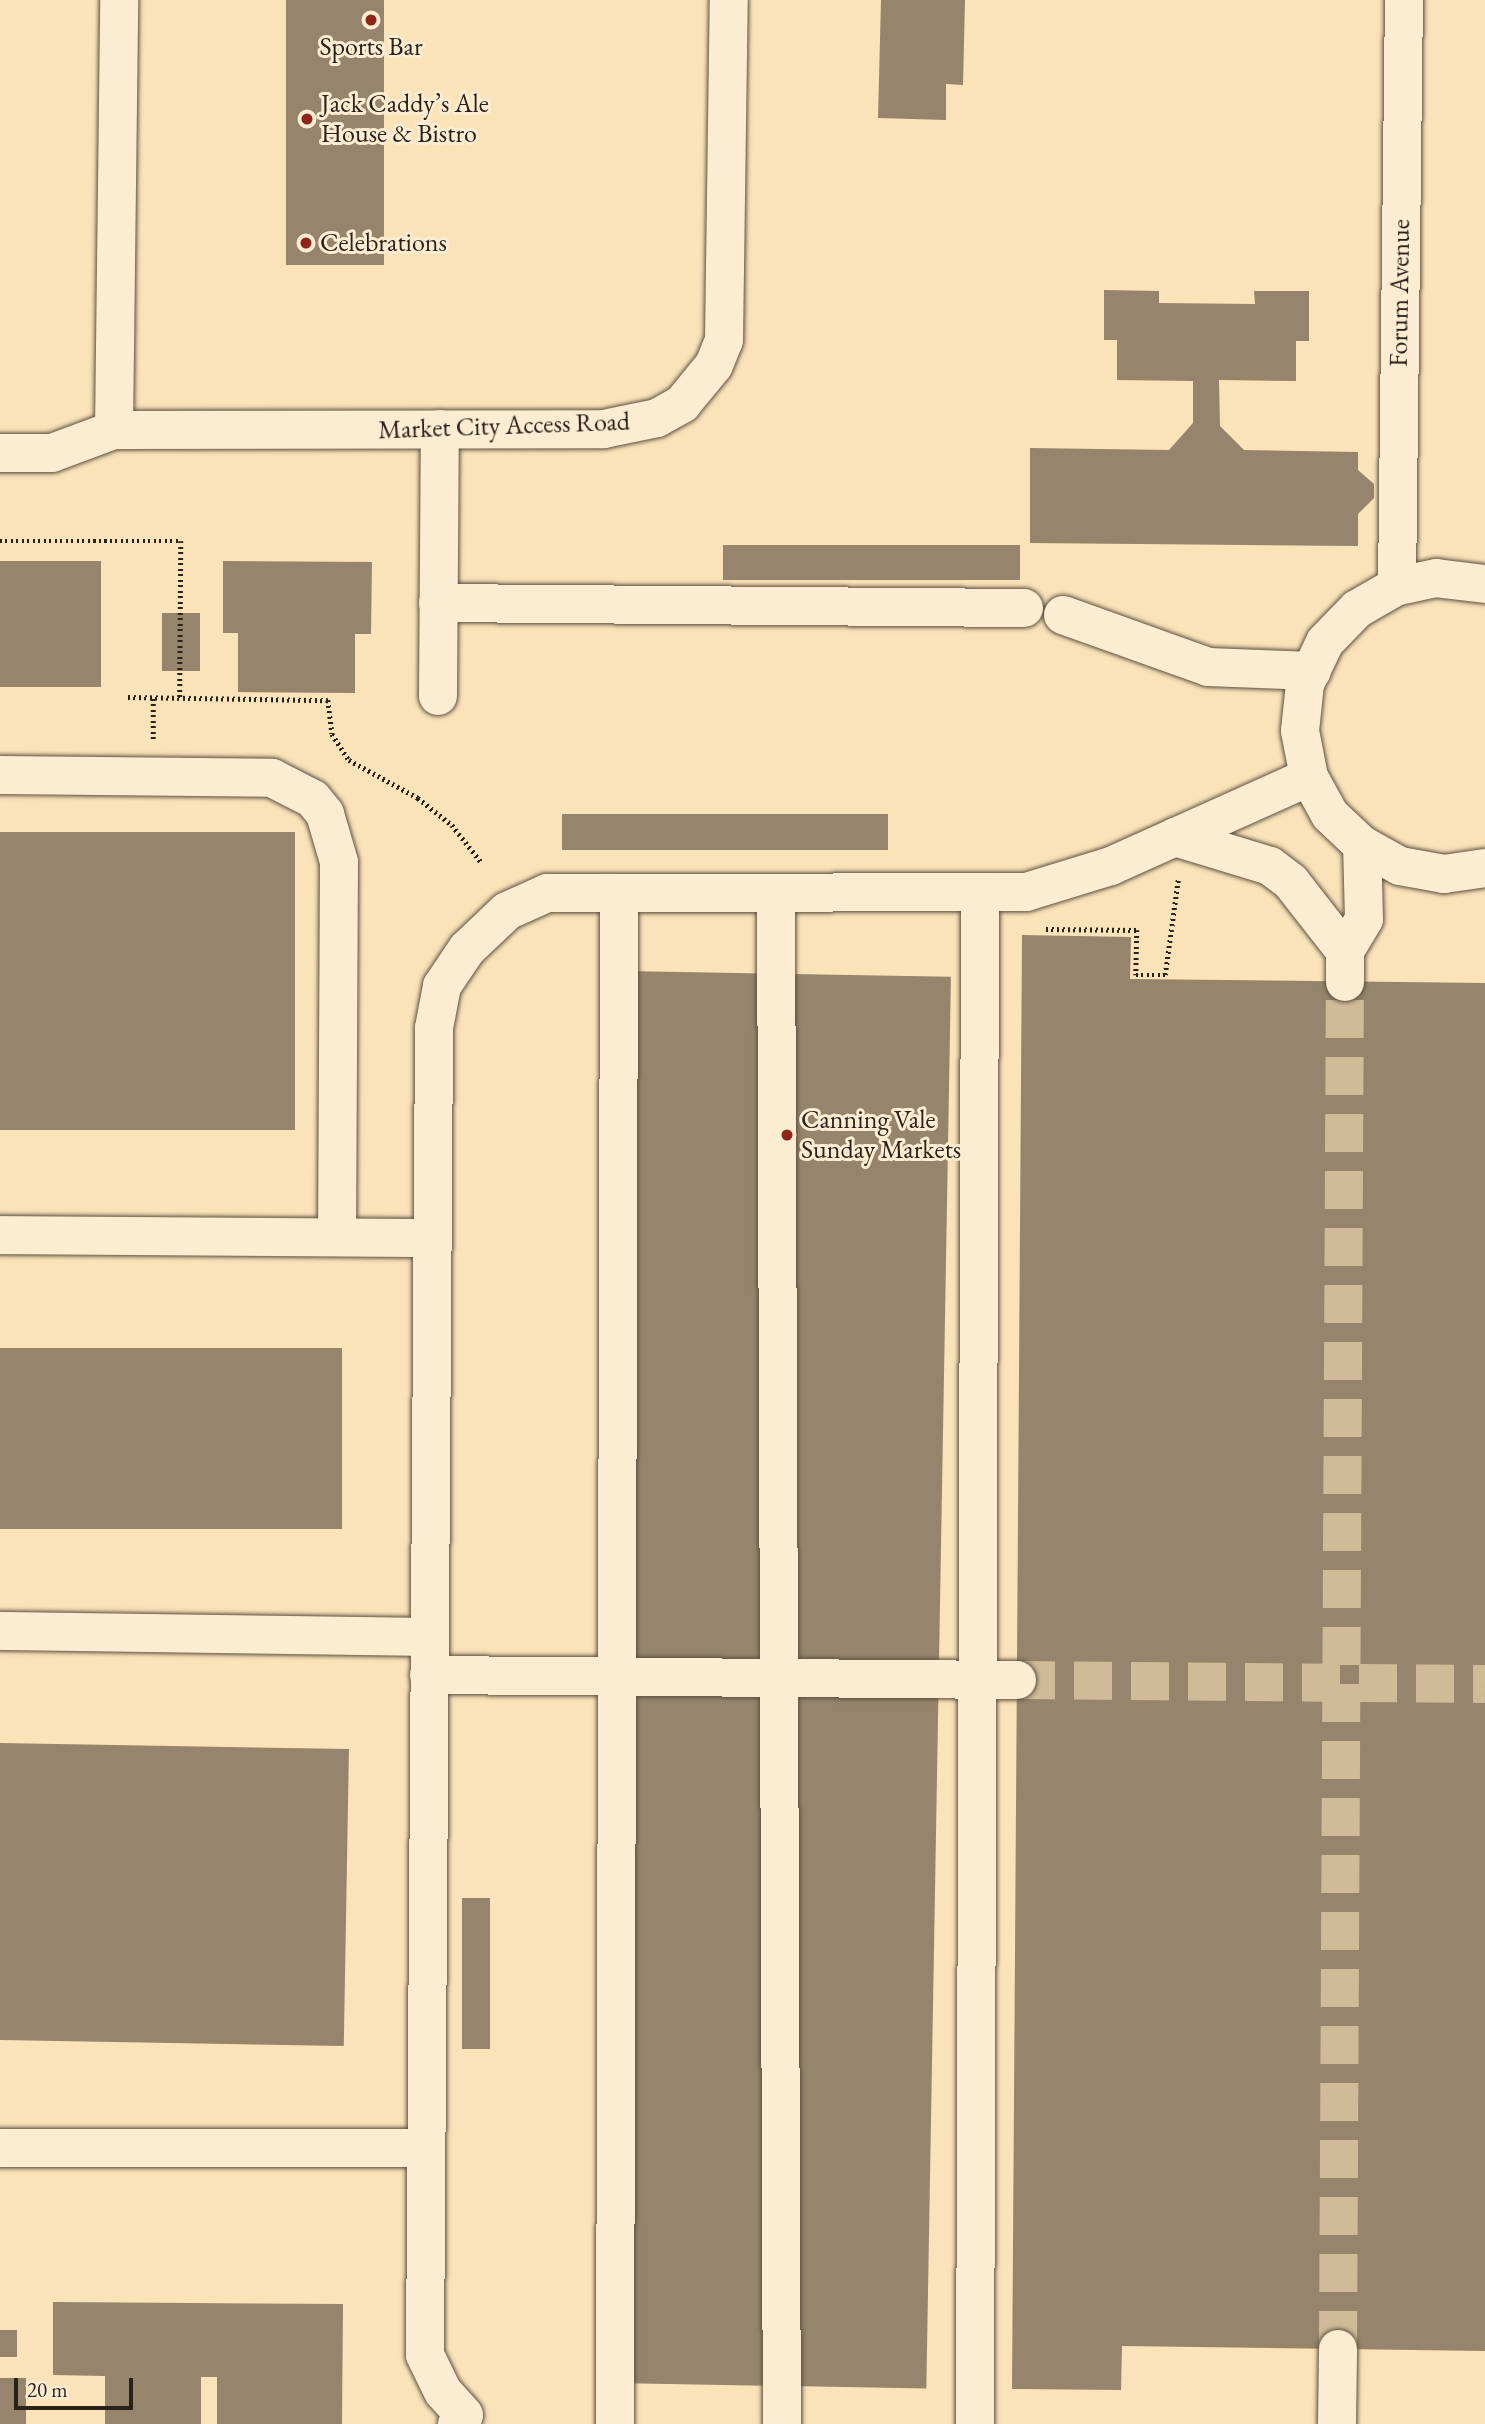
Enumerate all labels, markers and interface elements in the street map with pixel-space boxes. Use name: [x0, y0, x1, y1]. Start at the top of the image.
marker: Sports Bar: [363, 12, 379, 28]
place label: Sports Bar: [319, 31, 423, 63]
place label: Jack Caddy’s Ale House & Bistro: [321, 88, 489, 150]
marker: Jack Caddy’s Ale House & Bistro: [299, 111, 315, 127]
street label: Forum Avenue: [1383, 219, 1417, 367]
place label: Celebrations: [320, 227, 447, 259]
marker: Celebrations: [298, 235, 314, 251]
street label: Market City Access Road: [378, 406, 630, 446]
place label: Canning Vale Sunday Markets: [801, 1104, 961, 1166]
marker: Canning Vale Sunday Markets: [779, 1127, 795, 1143]
scale bar: [18, 2364, 136, 2408]
text: 20 m: [27, 2376, 68, 2403]

